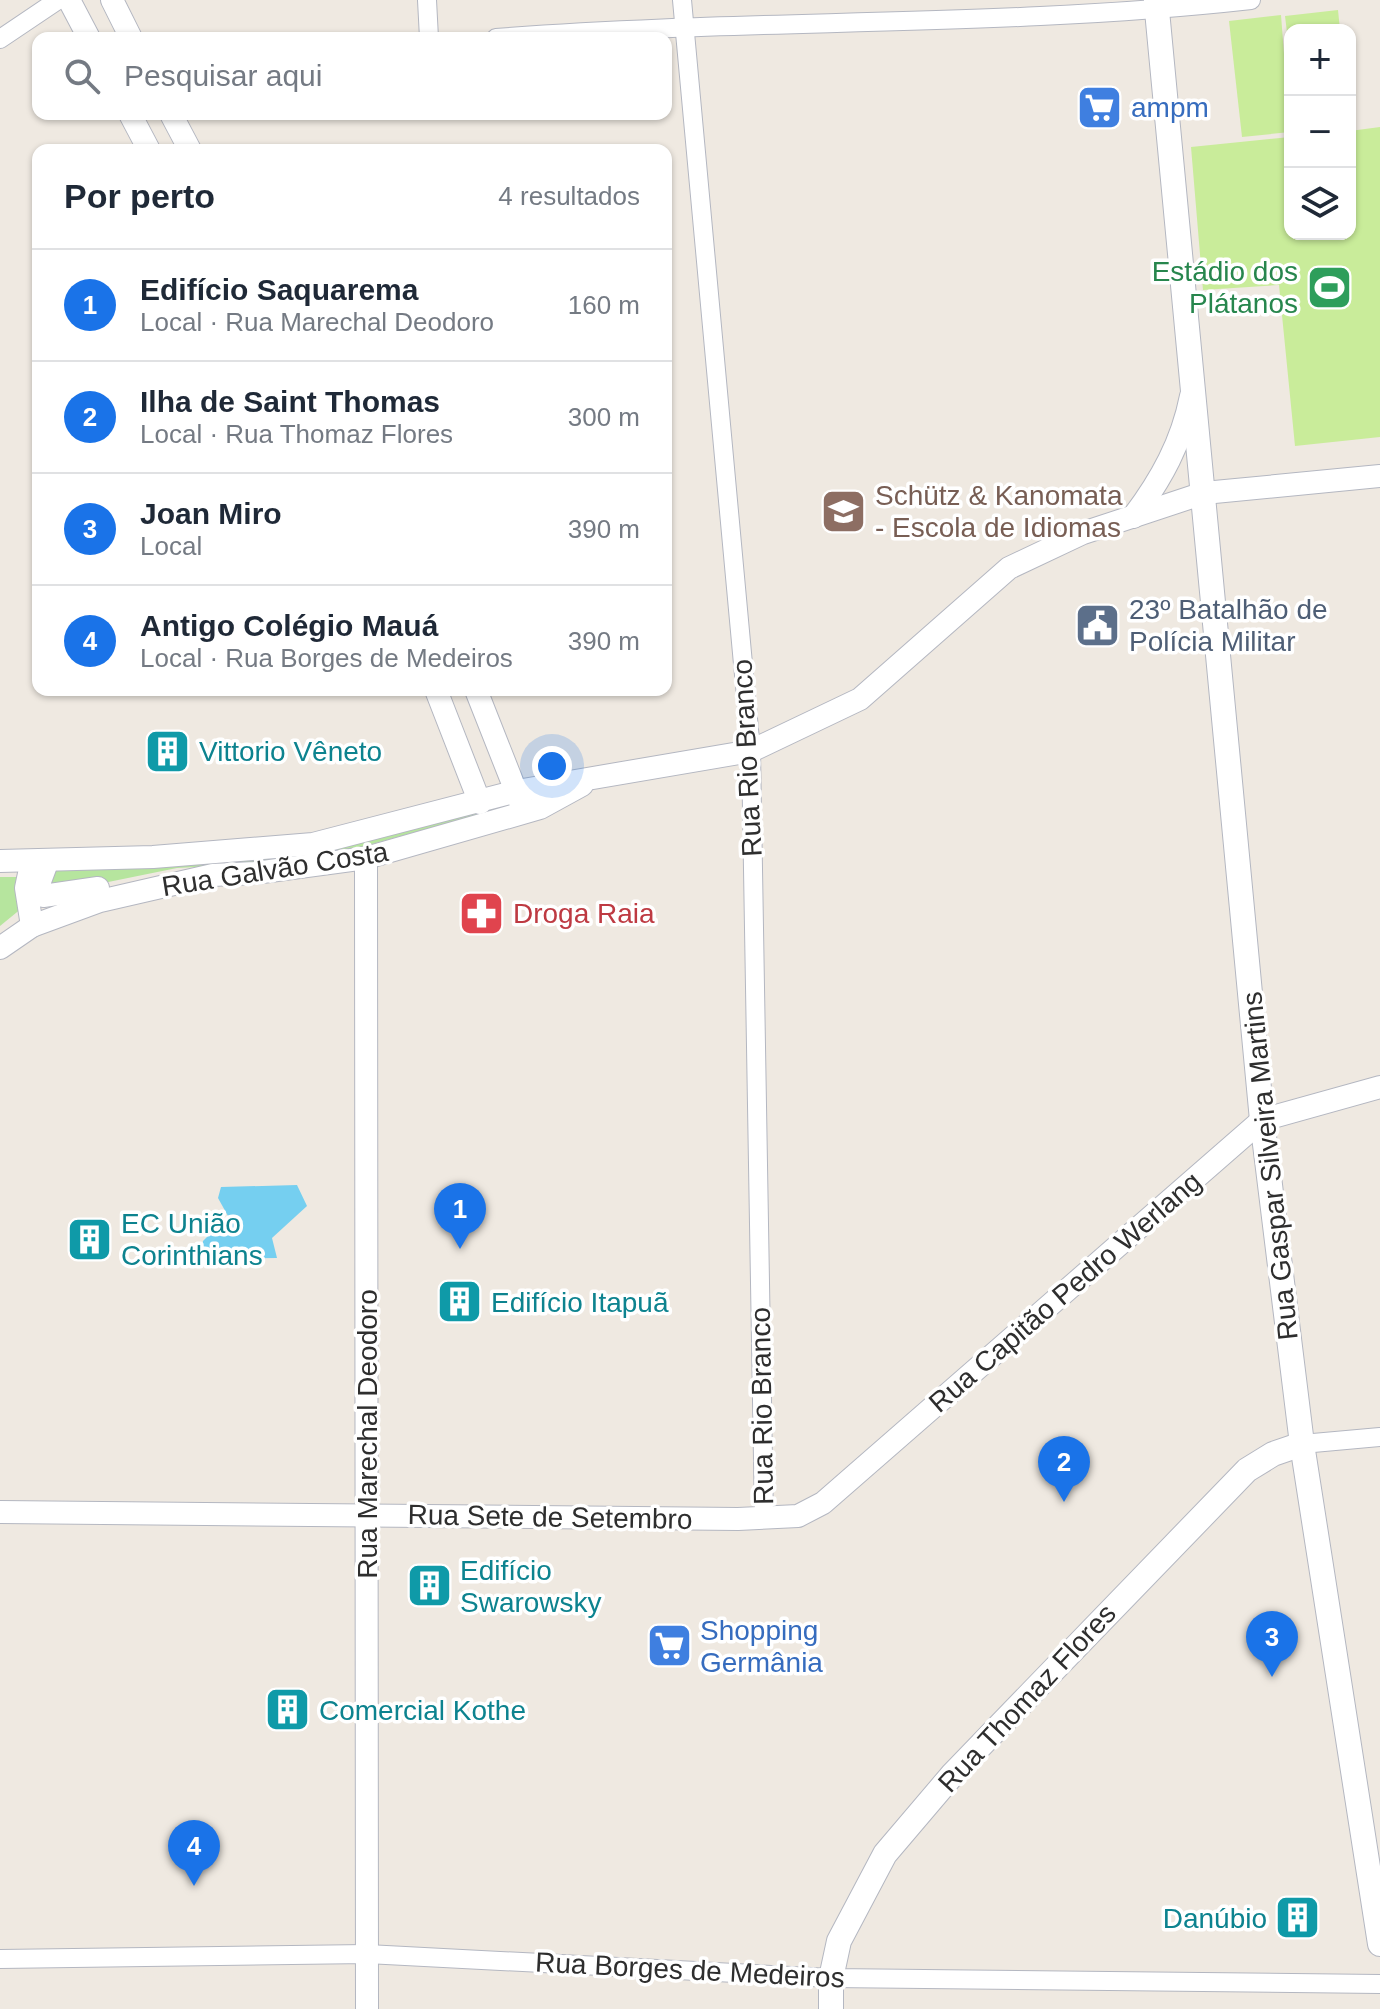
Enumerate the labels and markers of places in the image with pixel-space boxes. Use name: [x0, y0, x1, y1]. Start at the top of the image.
supermarket icon: ampm: [1076, 83, 1124, 131]
place label: ampm: [1131, 92, 1209, 123]
place label: Estádio dos Plátanos: [1152, 256, 1298, 319]
sports icon: Estádio dos Plátanos: [1305, 263, 1353, 311]
place label: Schütz & Kanomata - Escola de Idiomas: [875, 480, 1123, 543]
school or university icon: Schütz & Kanomata - Escola de Idiomas: [820, 487, 868, 535]
place label: 23º Batalhão de Polícia Militar: [1129, 594, 1328, 657]
public building icon: 23º Batalhão de Polícia Militar: [1074, 601, 1122, 649]
building icon: Vittorio Vêneto: [144, 727, 192, 775]
place label: Vittorio Vêneto: [199, 736, 382, 767]
pharmacy icon: Droga Raia: [458, 889, 506, 937]
place label: Droga Raia: [513, 898, 655, 929]
pin: 1: [434, 1183, 486, 1249]
place label: EC União Corinthians: [121, 1208, 263, 1271]
building icon: EC União Corinthians: [66, 1215, 114, 1263]
building icon: Edifício Itapuã: [436, 1278, 484, 1326]
place label: Edifício Itapuã: [491, 1287, 669, 1318]
pin: 2: [1038, 1436, 1090, 1502]
place label: Edifício Swarowsky: [460, 1555, 602, 1618]
building icon: Edifício Swarowsky: [405, 1562, 453, 1610]
pin: 3: [1246, 1611, 1298, 1677]
place label: Shopping Germânia: [700, 1615, 823, 1678]
supermarket icon: Shopping Germânia: [645, 1622, 693, 1670]
building icon: Comercial Kothe: [264, 1686, 312, 1734]
place label: Comercial Kothe: [319, 1695, 526, 1726]
pin: 4: [168, 1820, 220, 1886]
building icon: Danúbio: [1274, 1894, 1322, 1942]
place label: Danúbio: [1163, 1903, 1267, 1934]

